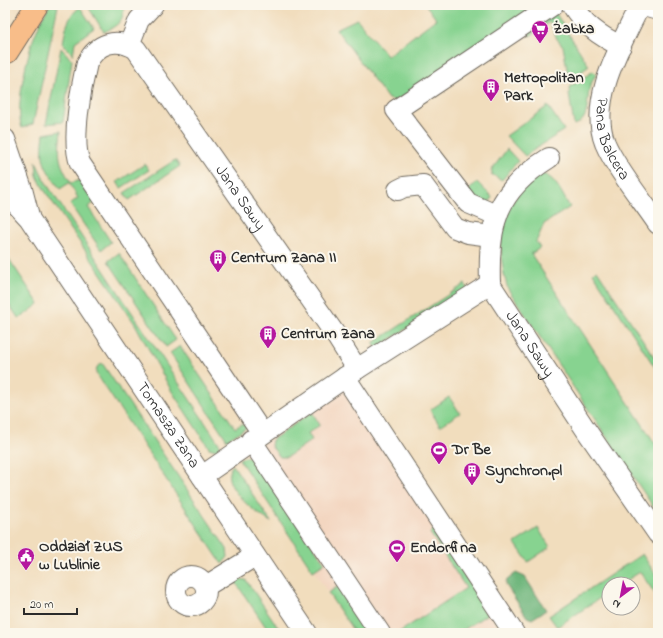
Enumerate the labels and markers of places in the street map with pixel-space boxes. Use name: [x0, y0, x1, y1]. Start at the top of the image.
place label: Żabka: [553, 17, 595, 41]
supermarket icon: Żabka: [530, 19, 550, 44]
place label: Metropolitan Park: [504, 66, 584, 108]
building icon: Metropolitan Park: [481, 77, 501, 102]
place label: Centrum Zana II: [231, 246, 337, 270]
building icon: Centrum Zana II: [208, 248, 228, 273]
place label: Centrum Zana: [281, 322, 375, 346]
building icon: Centrum Zana: [258, 324, 278, 349]
place label: Dr Be: [451, 438, 491, 462]
sports icon: Dr Be: [429, 440, 449, 465]
place label: Synchron.pl: [485, 459, 562, 484]
building icon: Synchron.pl: [462, 461, 482, 486]
place label: Oddział ZUS w Lublinie: [39, 535, 123, 577]
place label: Endorfina: [410, 536, 477, 560]
sports icon: Endorfina: [387, 538, 407, 563]
public building icon: Oddział ZUS w Lublinie: [16, 546, 36, 571]

